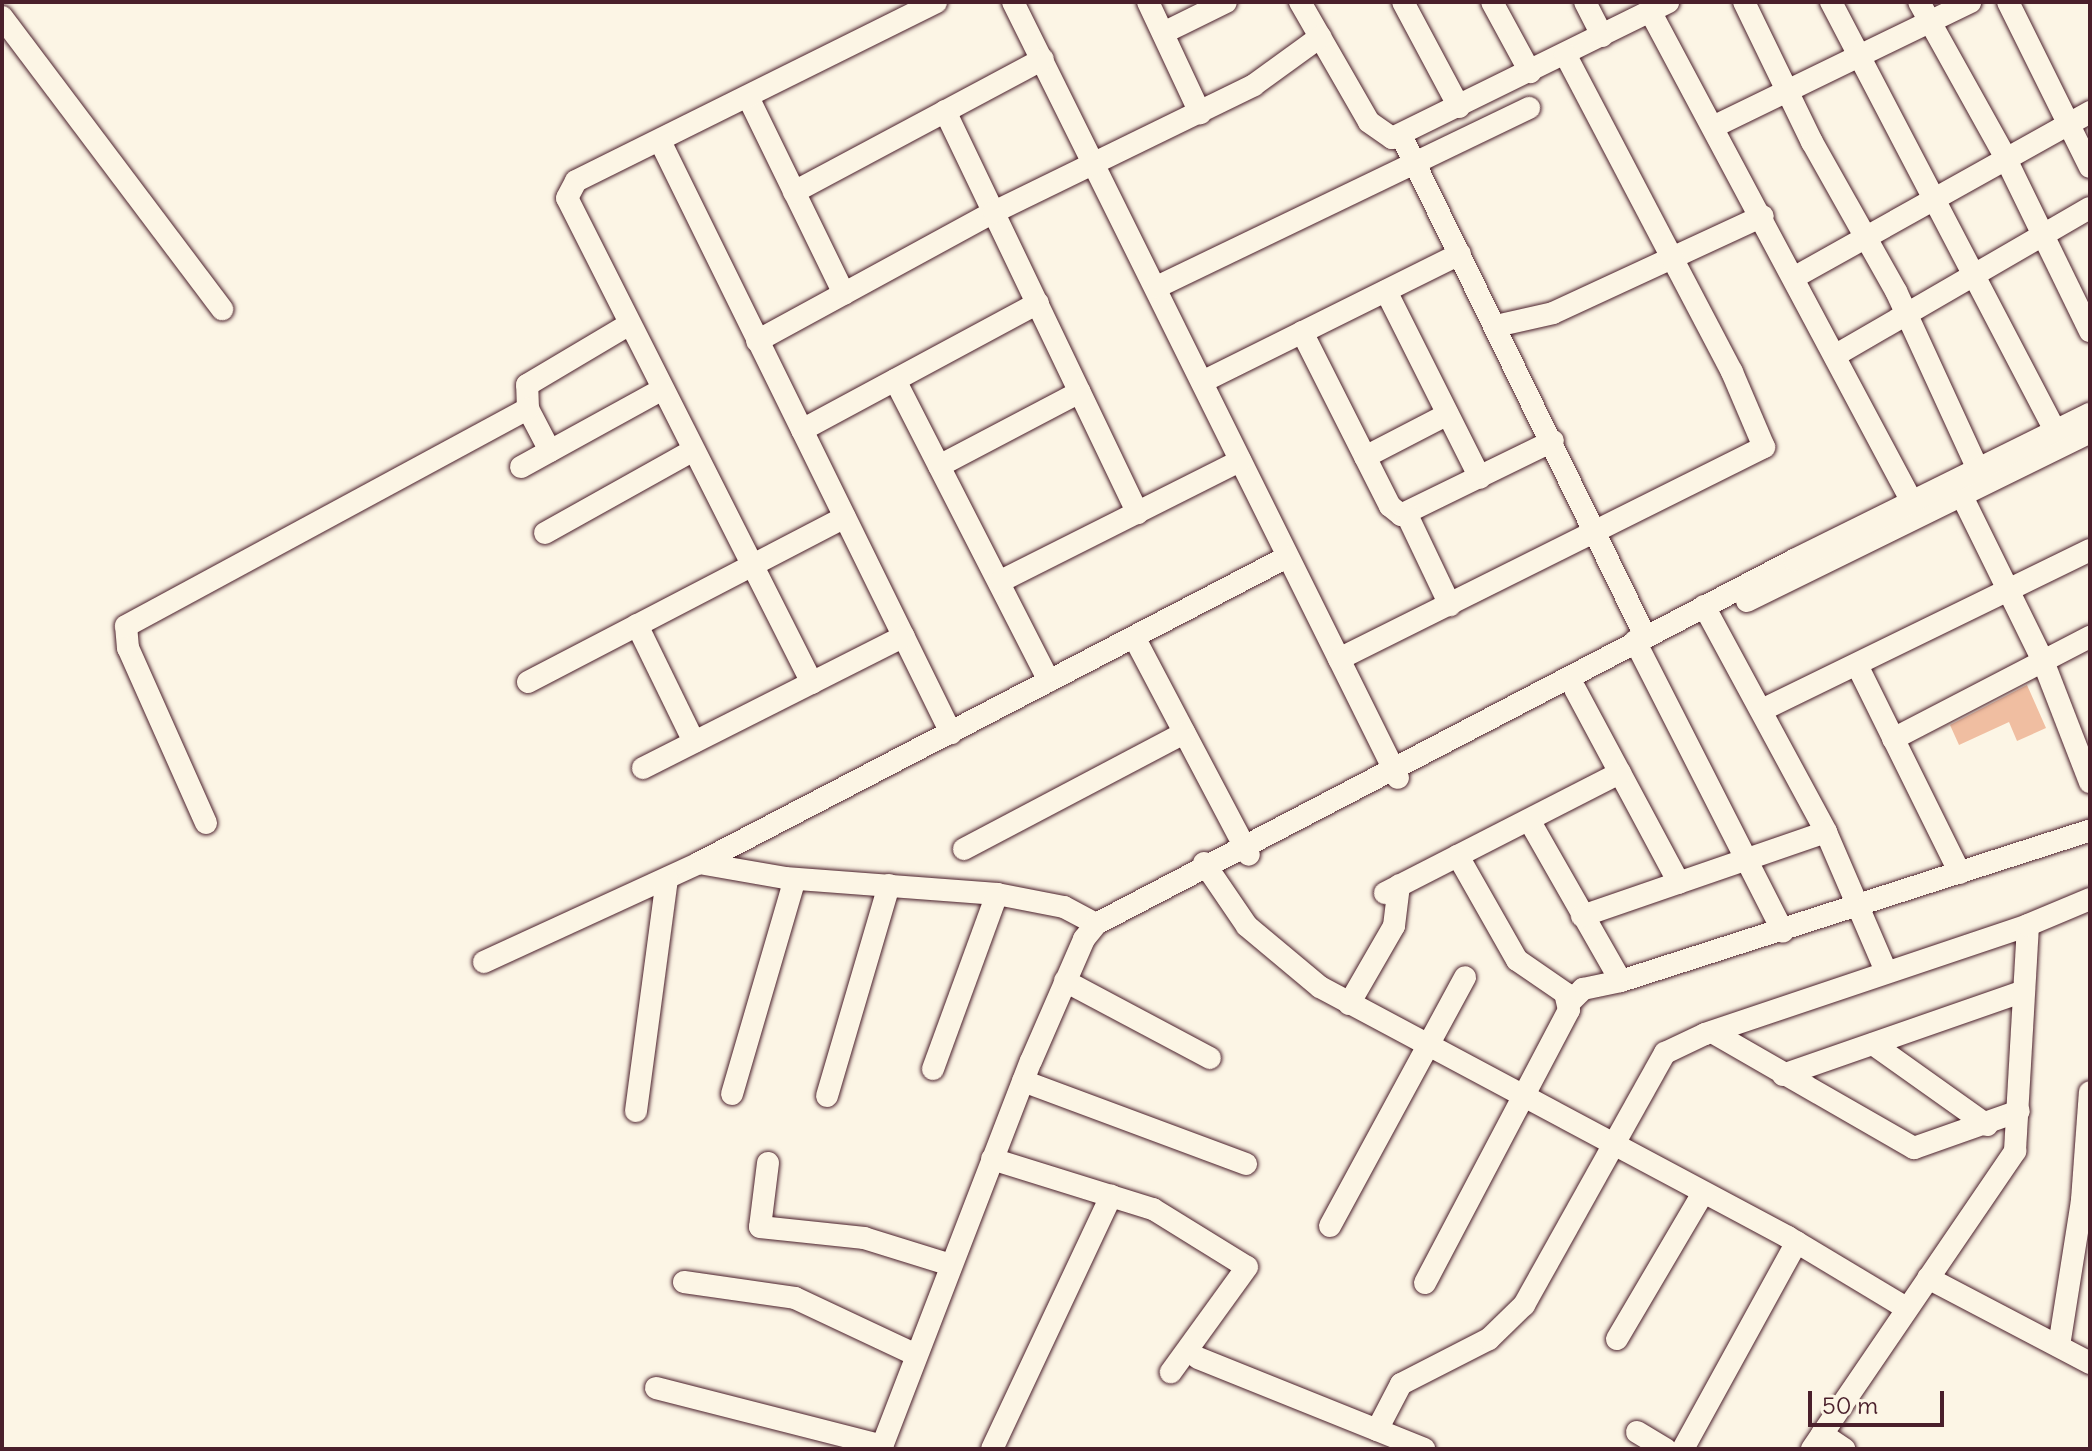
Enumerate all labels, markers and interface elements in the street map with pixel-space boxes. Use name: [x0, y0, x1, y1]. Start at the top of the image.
scale bar: [1812, 1375, 1948, 1425]
text: 50 m: [1822, 1390, 1878, 1420]

